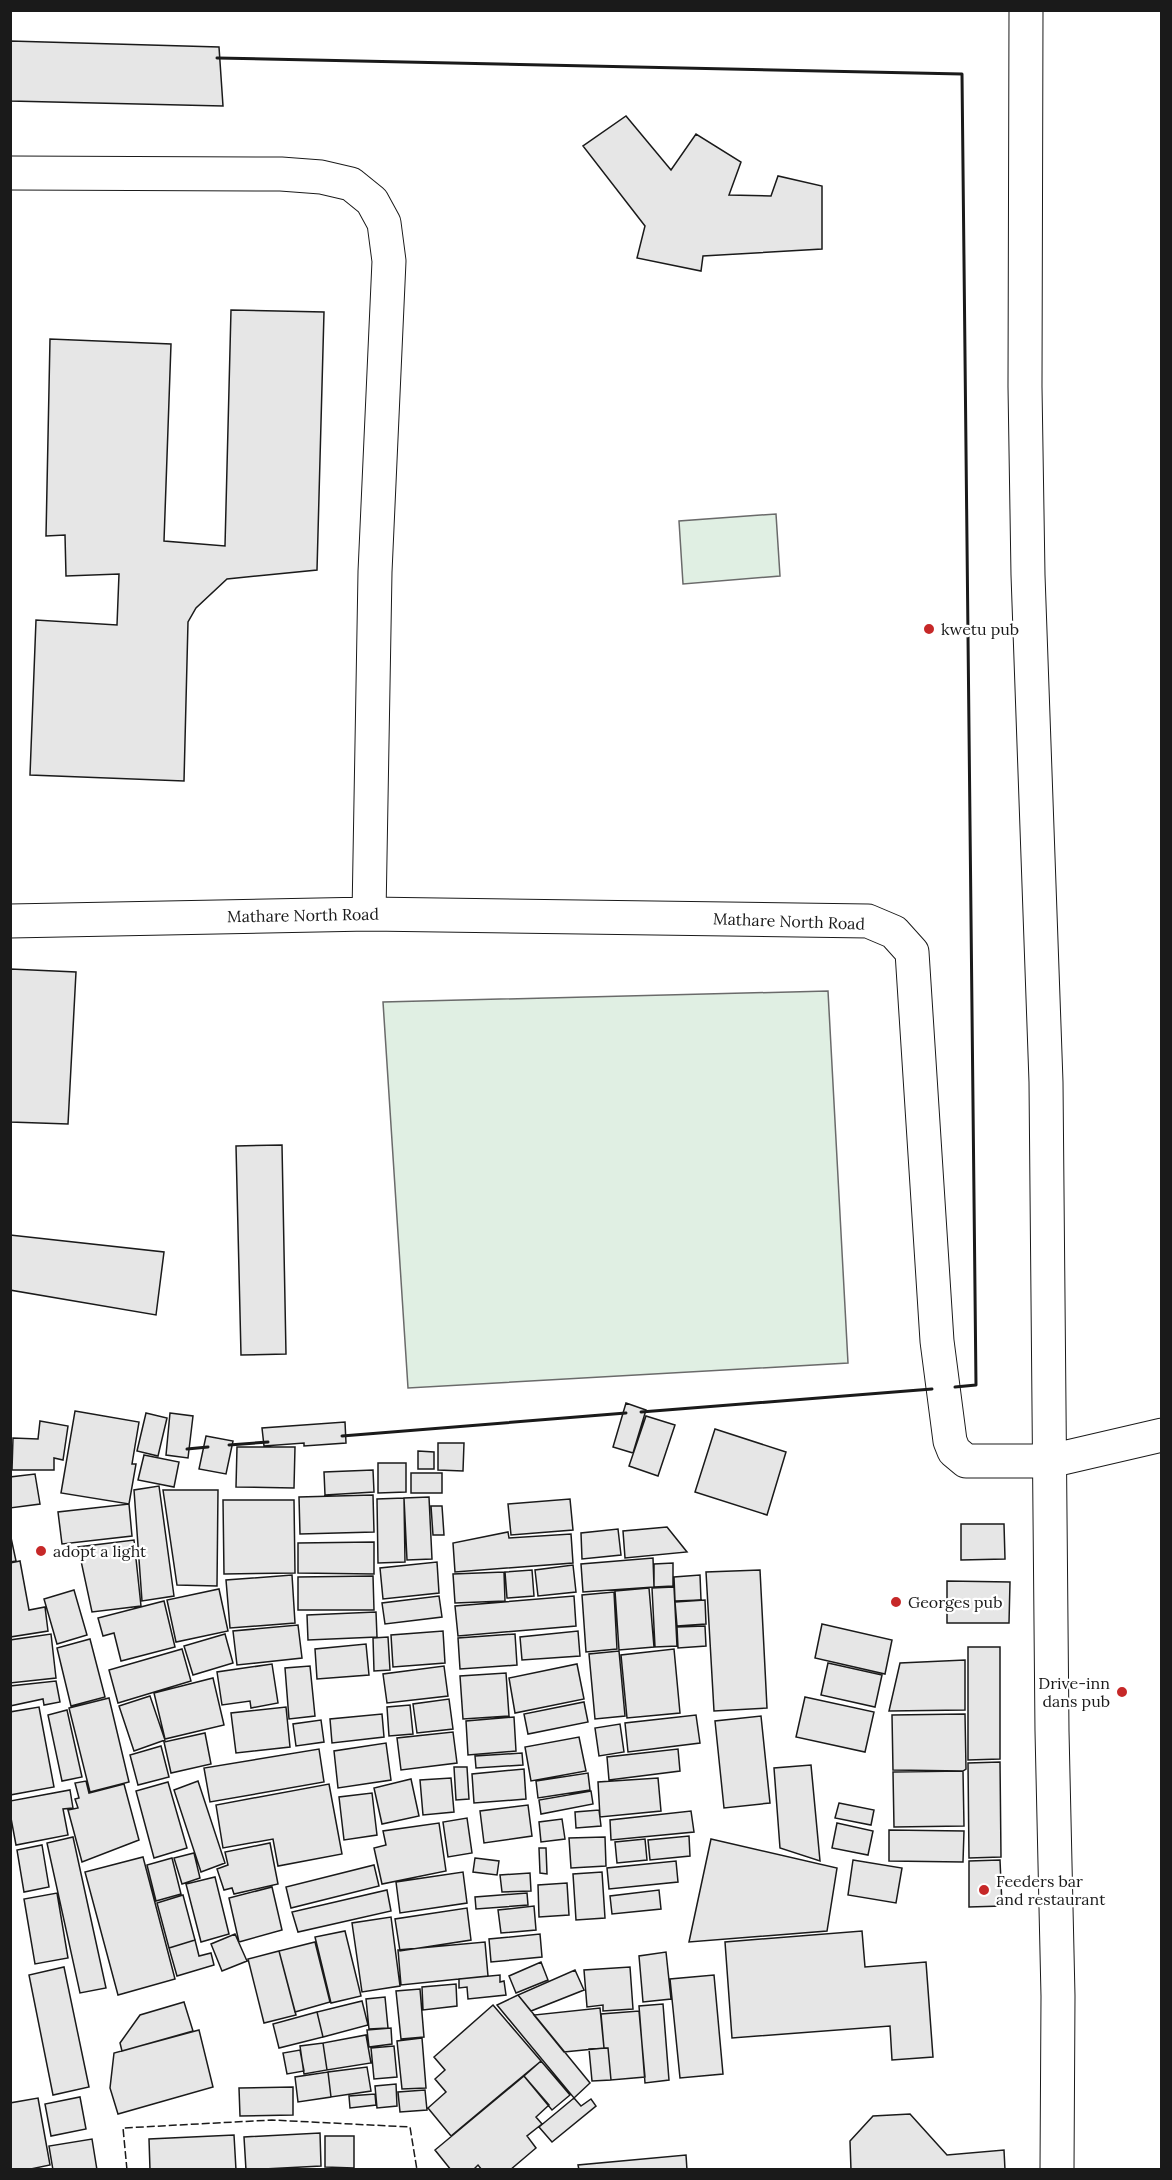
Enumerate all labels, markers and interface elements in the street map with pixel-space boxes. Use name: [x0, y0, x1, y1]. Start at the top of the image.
place label: kwetu pub: [941, 619, 1019, 639]
marker: kwetu pub: [922, 622, 936, 636]
street label: Mathare North Road: [227, 904, 380, 926]
street label: Mathare North Road: [713, 908, 866, 934]
place label: adopt a light: [53, 1541, 147, 1561]
marker: adopt a light: [34, 1544, 48, 1558]
place label: Georges pub: [908, 1592, 1002, 1612]
marker: Georges pub: [889, 1595, 903, 1609]
place label: Drive-inn dans pub: [1038, 1673, 1110, 1711]
marker: Drive-inn dans pub: [1115, 1685, 1129, 1699]
place label: Feeders bar and restaurant: [996, 1871, 1106, 1909]
marker: Feeders bar and restaurant: [977, 1883, 991, 1897]

